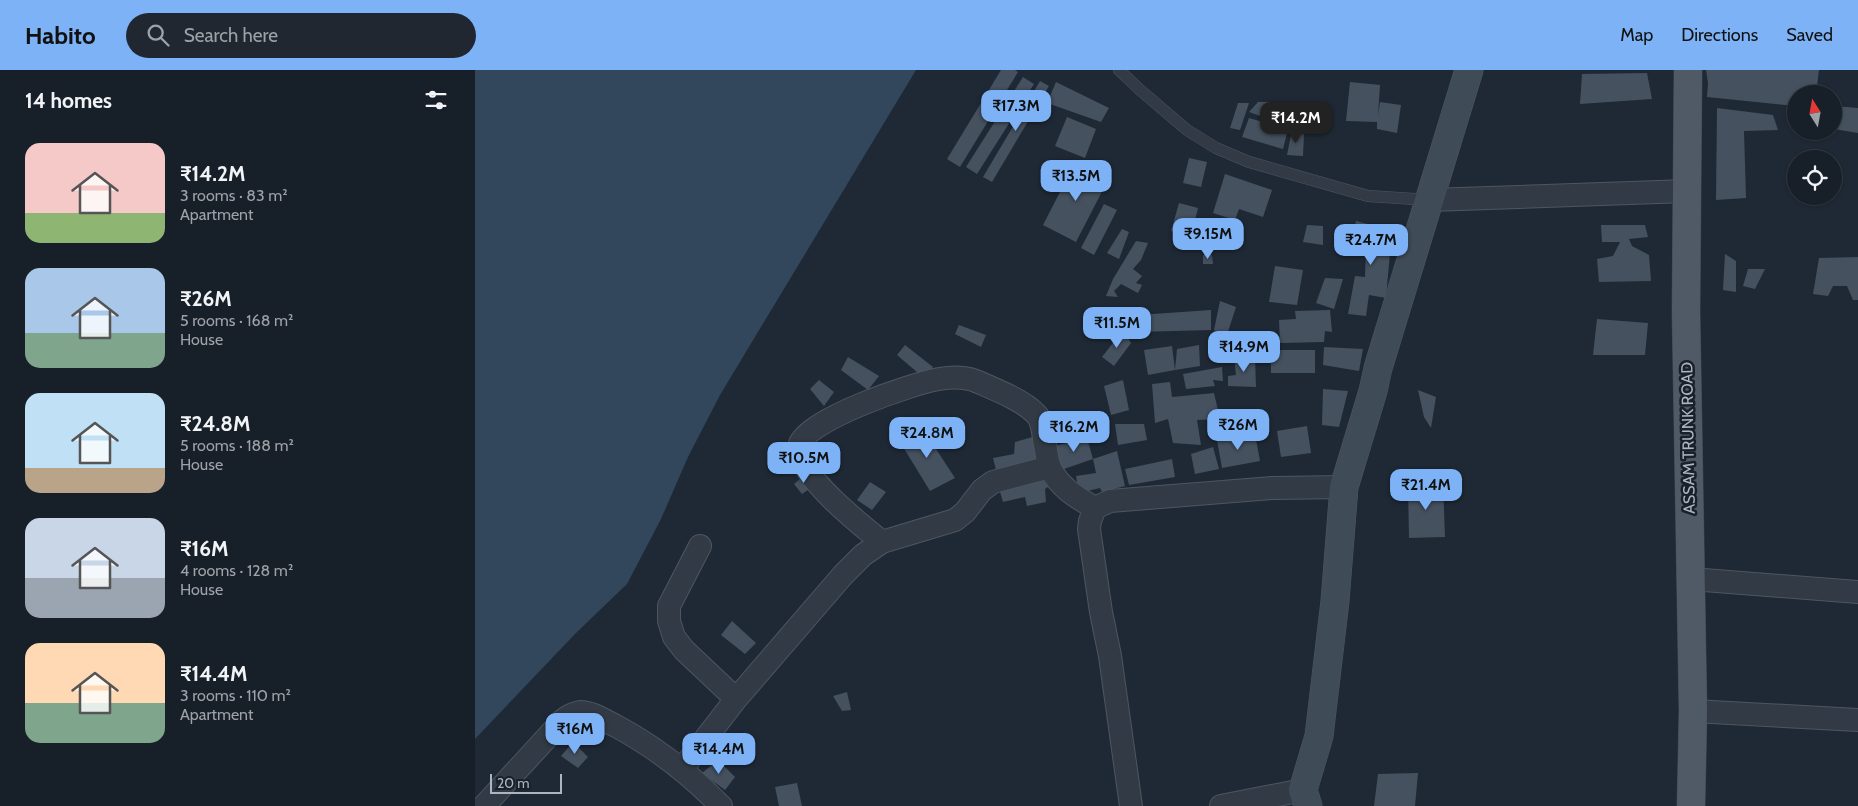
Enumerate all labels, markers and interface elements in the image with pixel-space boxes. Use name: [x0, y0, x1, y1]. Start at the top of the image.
search box: [126, 13, 476, 58]
text: Habito: [25, 21, 96, 50]
icon: search: [144, 21, 172, 49]
text: Search here: [184, 24, 278, 47]
text: Map: [1620, 24, 1653, 46]
text: Directions: [1681, 24, 1758, 46]
text: Saved: [1786, 24, 1833, 46]
north arrow: [1787, 85, 1843, 140]
map controls: [1787, 85, 1842, 205]
icon: filters: [422, 86, 450, 114]
text: 14 homes: [25, 88, 112, 113]
pin: ₹17.3M: [975, 90, 1057, 132]
text: ₹17.3M: [992, 96, 1040, 115]
pin: ₹14.2M: [1255, 102, 1337, 144]
text: ₹14.2M: [1271, 108, 1321, 127]
button: locate: [1787, 150, 1842, 205]
pin: ₹13.5M: [1035, 160, 1117, 202]
text: ₹14.2M: [180, 161, 246, 186]
icon: home: [65, 163, 125, 223]
text: ₹13.5M: [1052, 166, 1100, 185]
text: 3 rooms · 83 m²: [180, 186, 288, 205]
text: Apartment: [180, 205, 253, 224]
pin: ₹9.15M: [1167, 218, 1249, 260]
text: ₹9.15M: [1184, 224, 1232, 243]
pin: ₹24.7M: [1330, 224, 1412, 266]
text: ₹24.7M: [1345, 230, 1397, 249]
text: ₹26M: [180, 286, 232, 311]
icon: home: [65, 288, 125, 348]
pin: ₹11.5M: [1076, 306, 1158, 349]
text: 5 rooms · 168 m²: [180, 311, 293, 330]
text: ₹11.5M: [1094, 313, 1140, 332]
text: House: [180, 330, 223, 349]
pin: ₹14.9M: [1203, 330, 1285, 373]
text: ₹14.9M: [1219, 337, 1269, 356]
street label: ASSAM TRUNK ROAD: [1677, 362, 1699, 514]
pin: ₹26M: [1208, 408, 1268, 451]
pin: ₹16.2M: [1033, 410, 1115, 453]
text: ₹24.8M: [180, 411, 250, 436]
icon: home: [65, 413, 125, 473]
text: ₹26M: [1218, 415, 1258, 434]
pin: ₹24.8M: [886, 416, 968, 459]
text: ₹16.2M: [1050, 417, 1098, 436]
text: ₹24.8M: [900, 423, 954, 442]
text: 5 rooms · 188 m²: [180, 436, 294, 455]
pin: ₹10.5M: [763, 442, 845, 484]
text: ₹10.5M: [778, 448, 830, 467]
text: House: [180, 455, 223, 474]
pin: ₹21.4M: [1385, 468, 1467, 511]
text: ₹21.4M: [1401, 475, 1451, 494]
text: ₹16M: [180, 536, 229, 561]
icon: home: [65, 538, 125, 598]
text: 4 rooms · 128 m²: [180, 561, 293, 580]
text: House: [180, 580, 223, 599]
text: ₹14.4M: [180, 661, 247, 686]
icon: home: [65, 663, 125, 723]
text: 3 rooms · 110 m²: [180, 686, 291, 705]
text: Apartment: [180, 705, 253, 724]
pin: ₹16M: [545, 712, 605, 755]
text: ₹16M: [557, 719, 593, 738]
pin: ₹14.4M: [678, 732, 760, 775]
text: ₹14.4M: [693, 739, 745, 758]
scale bar: [490, 771, 563, 794]
text: 20 m: [497, 774, 530, 792]

